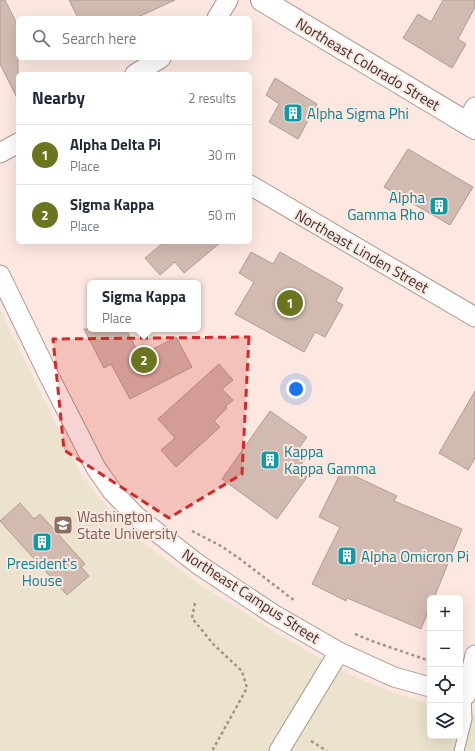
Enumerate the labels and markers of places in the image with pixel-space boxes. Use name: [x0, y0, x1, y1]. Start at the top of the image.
building icon: Alpha Sigma Phi: [282, 102, 304, 124]
place label: Alpha Sigma Phi: [307, 102, 409, 125]
place label: Alpha Gamma Rho: [347, 186, 425, 226]
building icon: Alpha Gamma Rho: [428, 195, 450, 217]
pin: 1: [277, 288, 303, 318]
pin: 2: [131, 345, 157, 375]
place label: Kappa Kappa Gamma: [284, 440, 377, 480]
building icon: Kappa Kappa Gamma: [259, 449, 281, 471]
place label: Washington State University: [77, 505, 178, 545]
school or university icon: Washington State University: [52, 514, 74, 536]
building icon: President's House: [31, 531, 53, 553]
building icon: Alpha Omicron Pi: [336, 545, 358, 567]
place label: Alpha Omicron Pi: [361, 545, 469, 568]
place label: President's House: [7, 552, 77, 592]

